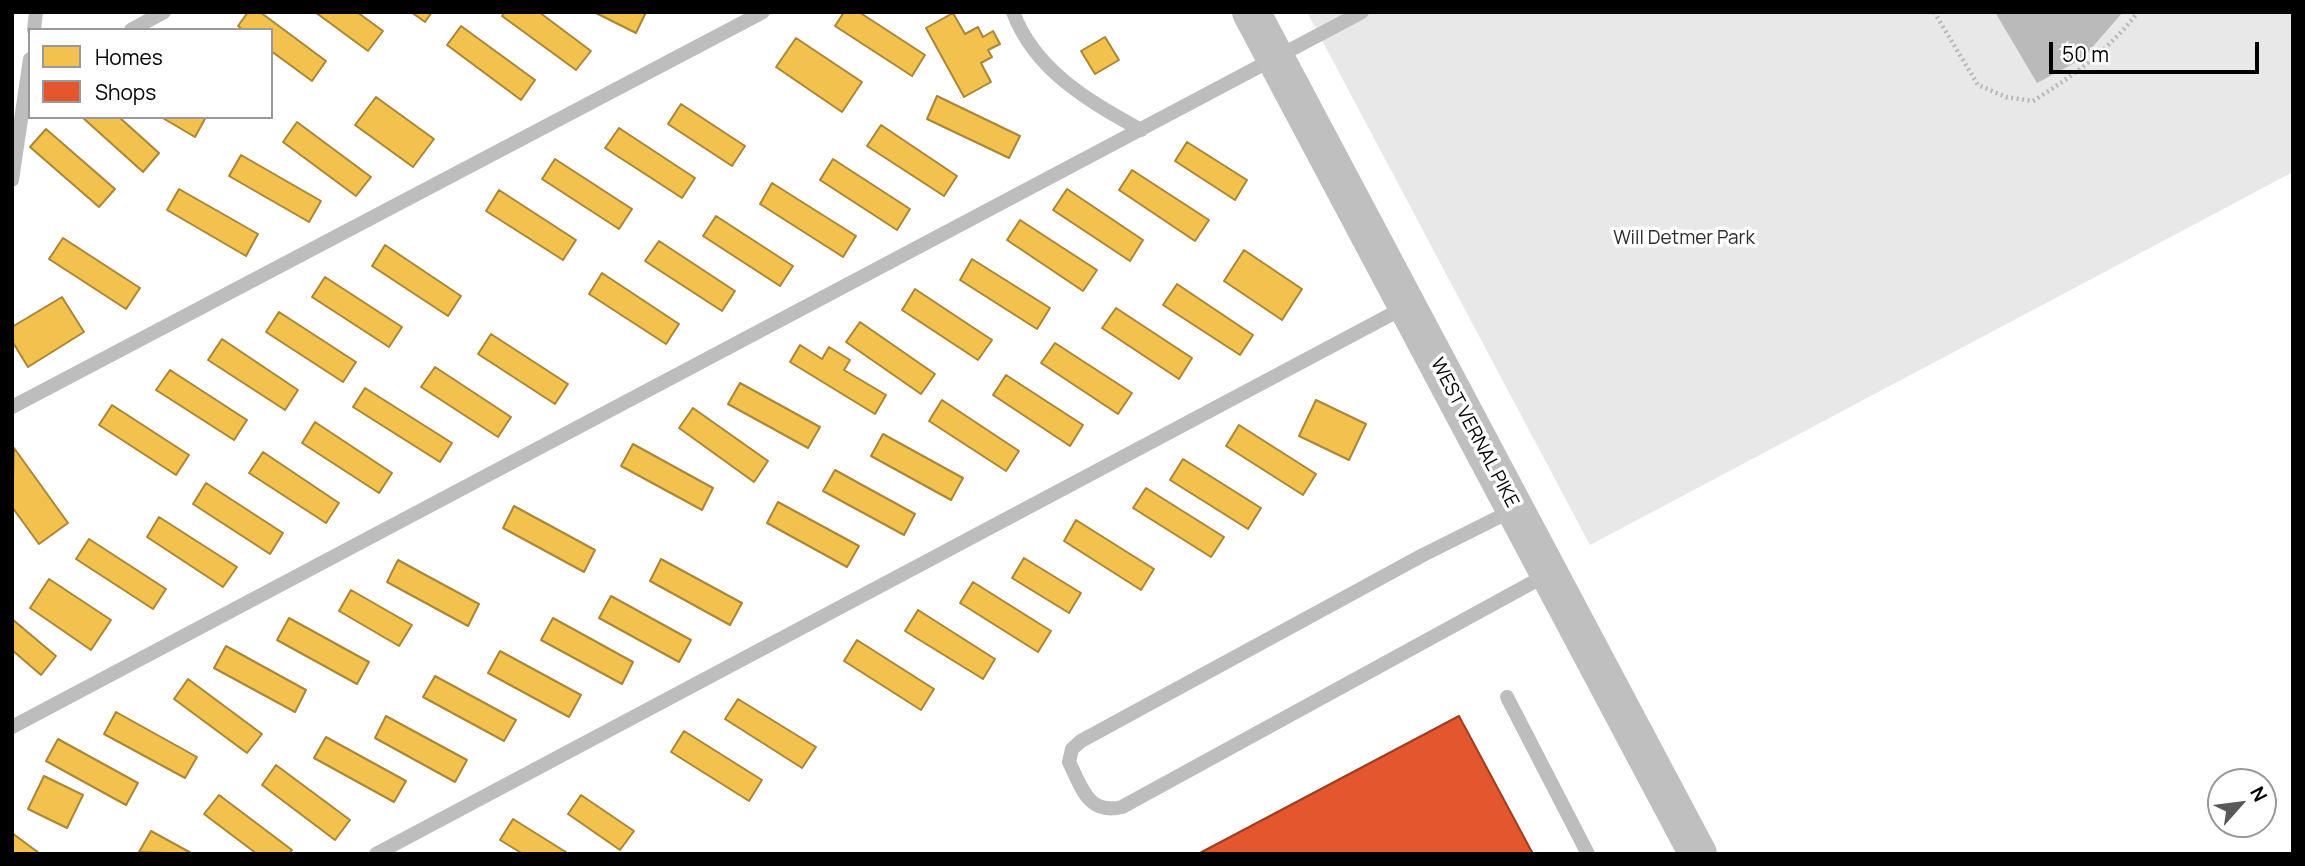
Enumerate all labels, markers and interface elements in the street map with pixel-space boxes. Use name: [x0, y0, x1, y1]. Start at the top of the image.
legend: [28, 28, 273, 119]
scale bar: [2053, 28, 2263, 72]
text: 50 m: [2062, 40, 2109, 68]
text: Homes: [95, 43, 163, 71]
text: Shops: [95, 78, 156, 106]
park label: Will Detmer Park: [1613, 228, 1755, 250]
street label: WEST VERNAL PIKE: [1425, 354, 1523, 512]
north arrow: [2207, 768, 2277, 838]
text: N: [2244, 782, 2273, 806]

